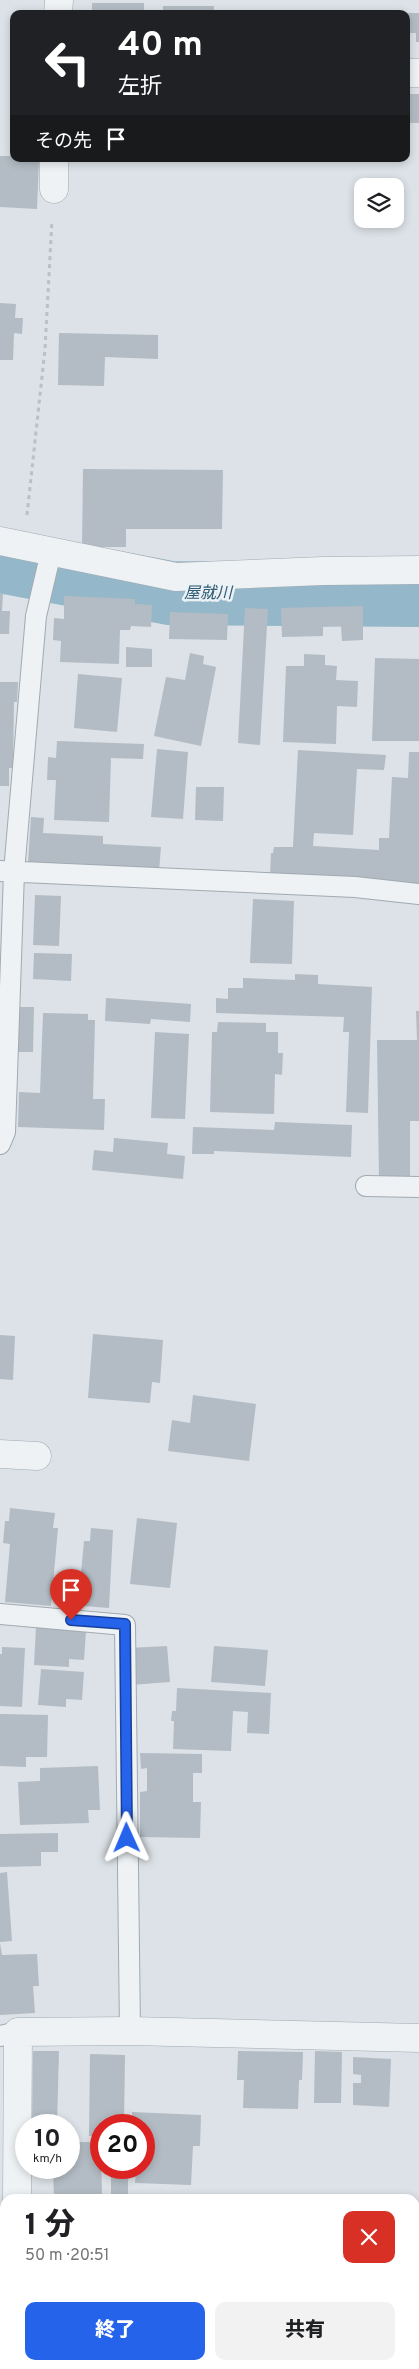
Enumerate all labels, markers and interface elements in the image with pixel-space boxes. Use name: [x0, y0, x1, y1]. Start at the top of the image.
text: 40 m: [118, 24, 203, 68]
icon: left: [35, 30, 100, 95]
text: 左折: [118, 74, 162, 101]
icon: arrive: [102, 125, 130, 153]
text: その先: [35, 130, 92, 154]
map controls: [354, 178, 404, 228]
button: layers: [354, 178, 404, 228]
water label: 屋就川: [184, 584, 234, 604]
pin: [50, 1569, 92, 1620]
icon: arrive: [57, 1576, 85, 1604]
position arrow: [100, 1811, 152, 1863]
speed limit sign: 20: [90, 2114, 155, 2179]
text: 10: [34, 2124, 61, 2156]
text: km/h: [33, 2151, 62, 2167]
text: 1 分: [25, 2208, 75, 2245]
button: close: [343, 2211, 395, 2263]
text: 50 m · 20:51: [25, 2246, 110, 2266]
button: 終了: [25, 2302, 205, 2360]
button: 共有: [215, 2302, 395, 2360]

